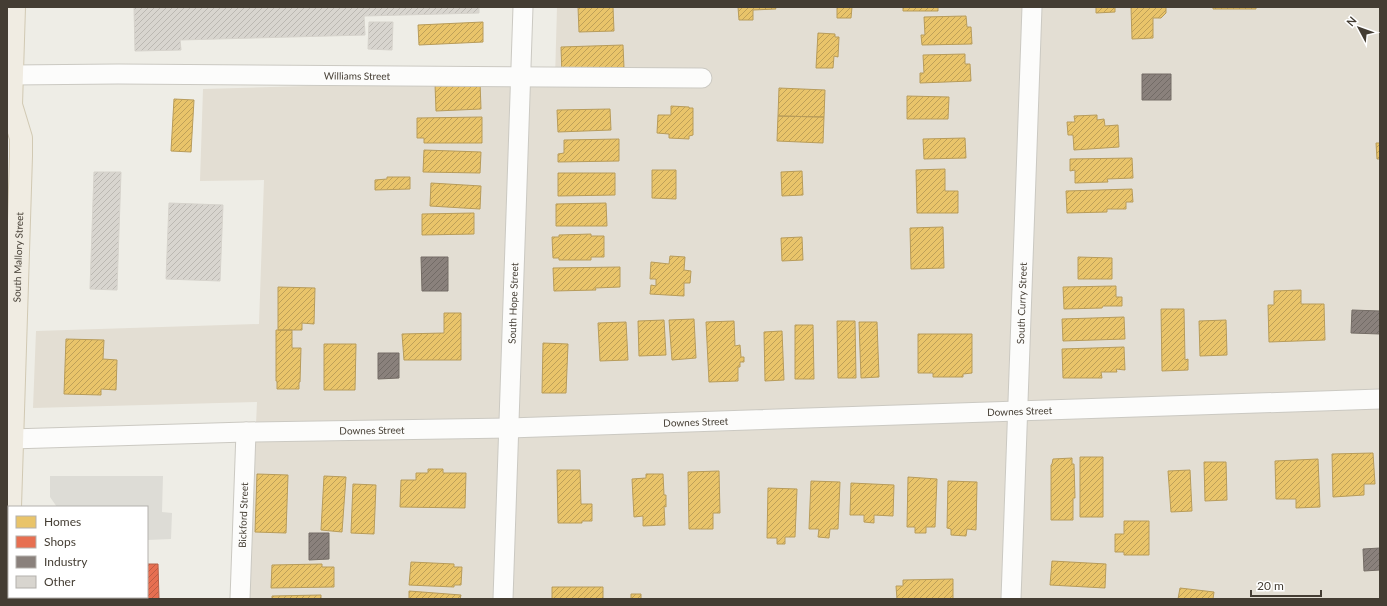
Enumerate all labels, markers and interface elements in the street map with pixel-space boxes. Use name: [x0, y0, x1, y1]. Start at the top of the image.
north arrow: [1339, 8, 1379, 48]
text: N: [1343, 14, 1359, 29]
street label: Williams Street: [324, 69, 391, 82]
street label: South Mallory Street: [10, 211, 25, 303]
street label: South Hope Street: [506, 262, 520, 344]
street label: South Curry Street: [1014, 262, 1029, 344]
street label: Downes Street: [987, 404, 1053, 418]
street label: Downes Street: [663, 415, 729, 429]
street label: Downes Street: [339, 424, 405, 437]
street label: Bickford Street: [236, 482, 250, 548]
legend: [8, 506, 148, 598]
text: Homes: [44, 514, 81, 529]
text: Shops: [44, 534, 76, 549]
text: Industry: [44, 554, 88, 569]
scale bar: [1251, 572, 1321, 598]
text: Other: [44, 574, 76, 589]
text: 20 m: [1257, 578, 1284, 593]

